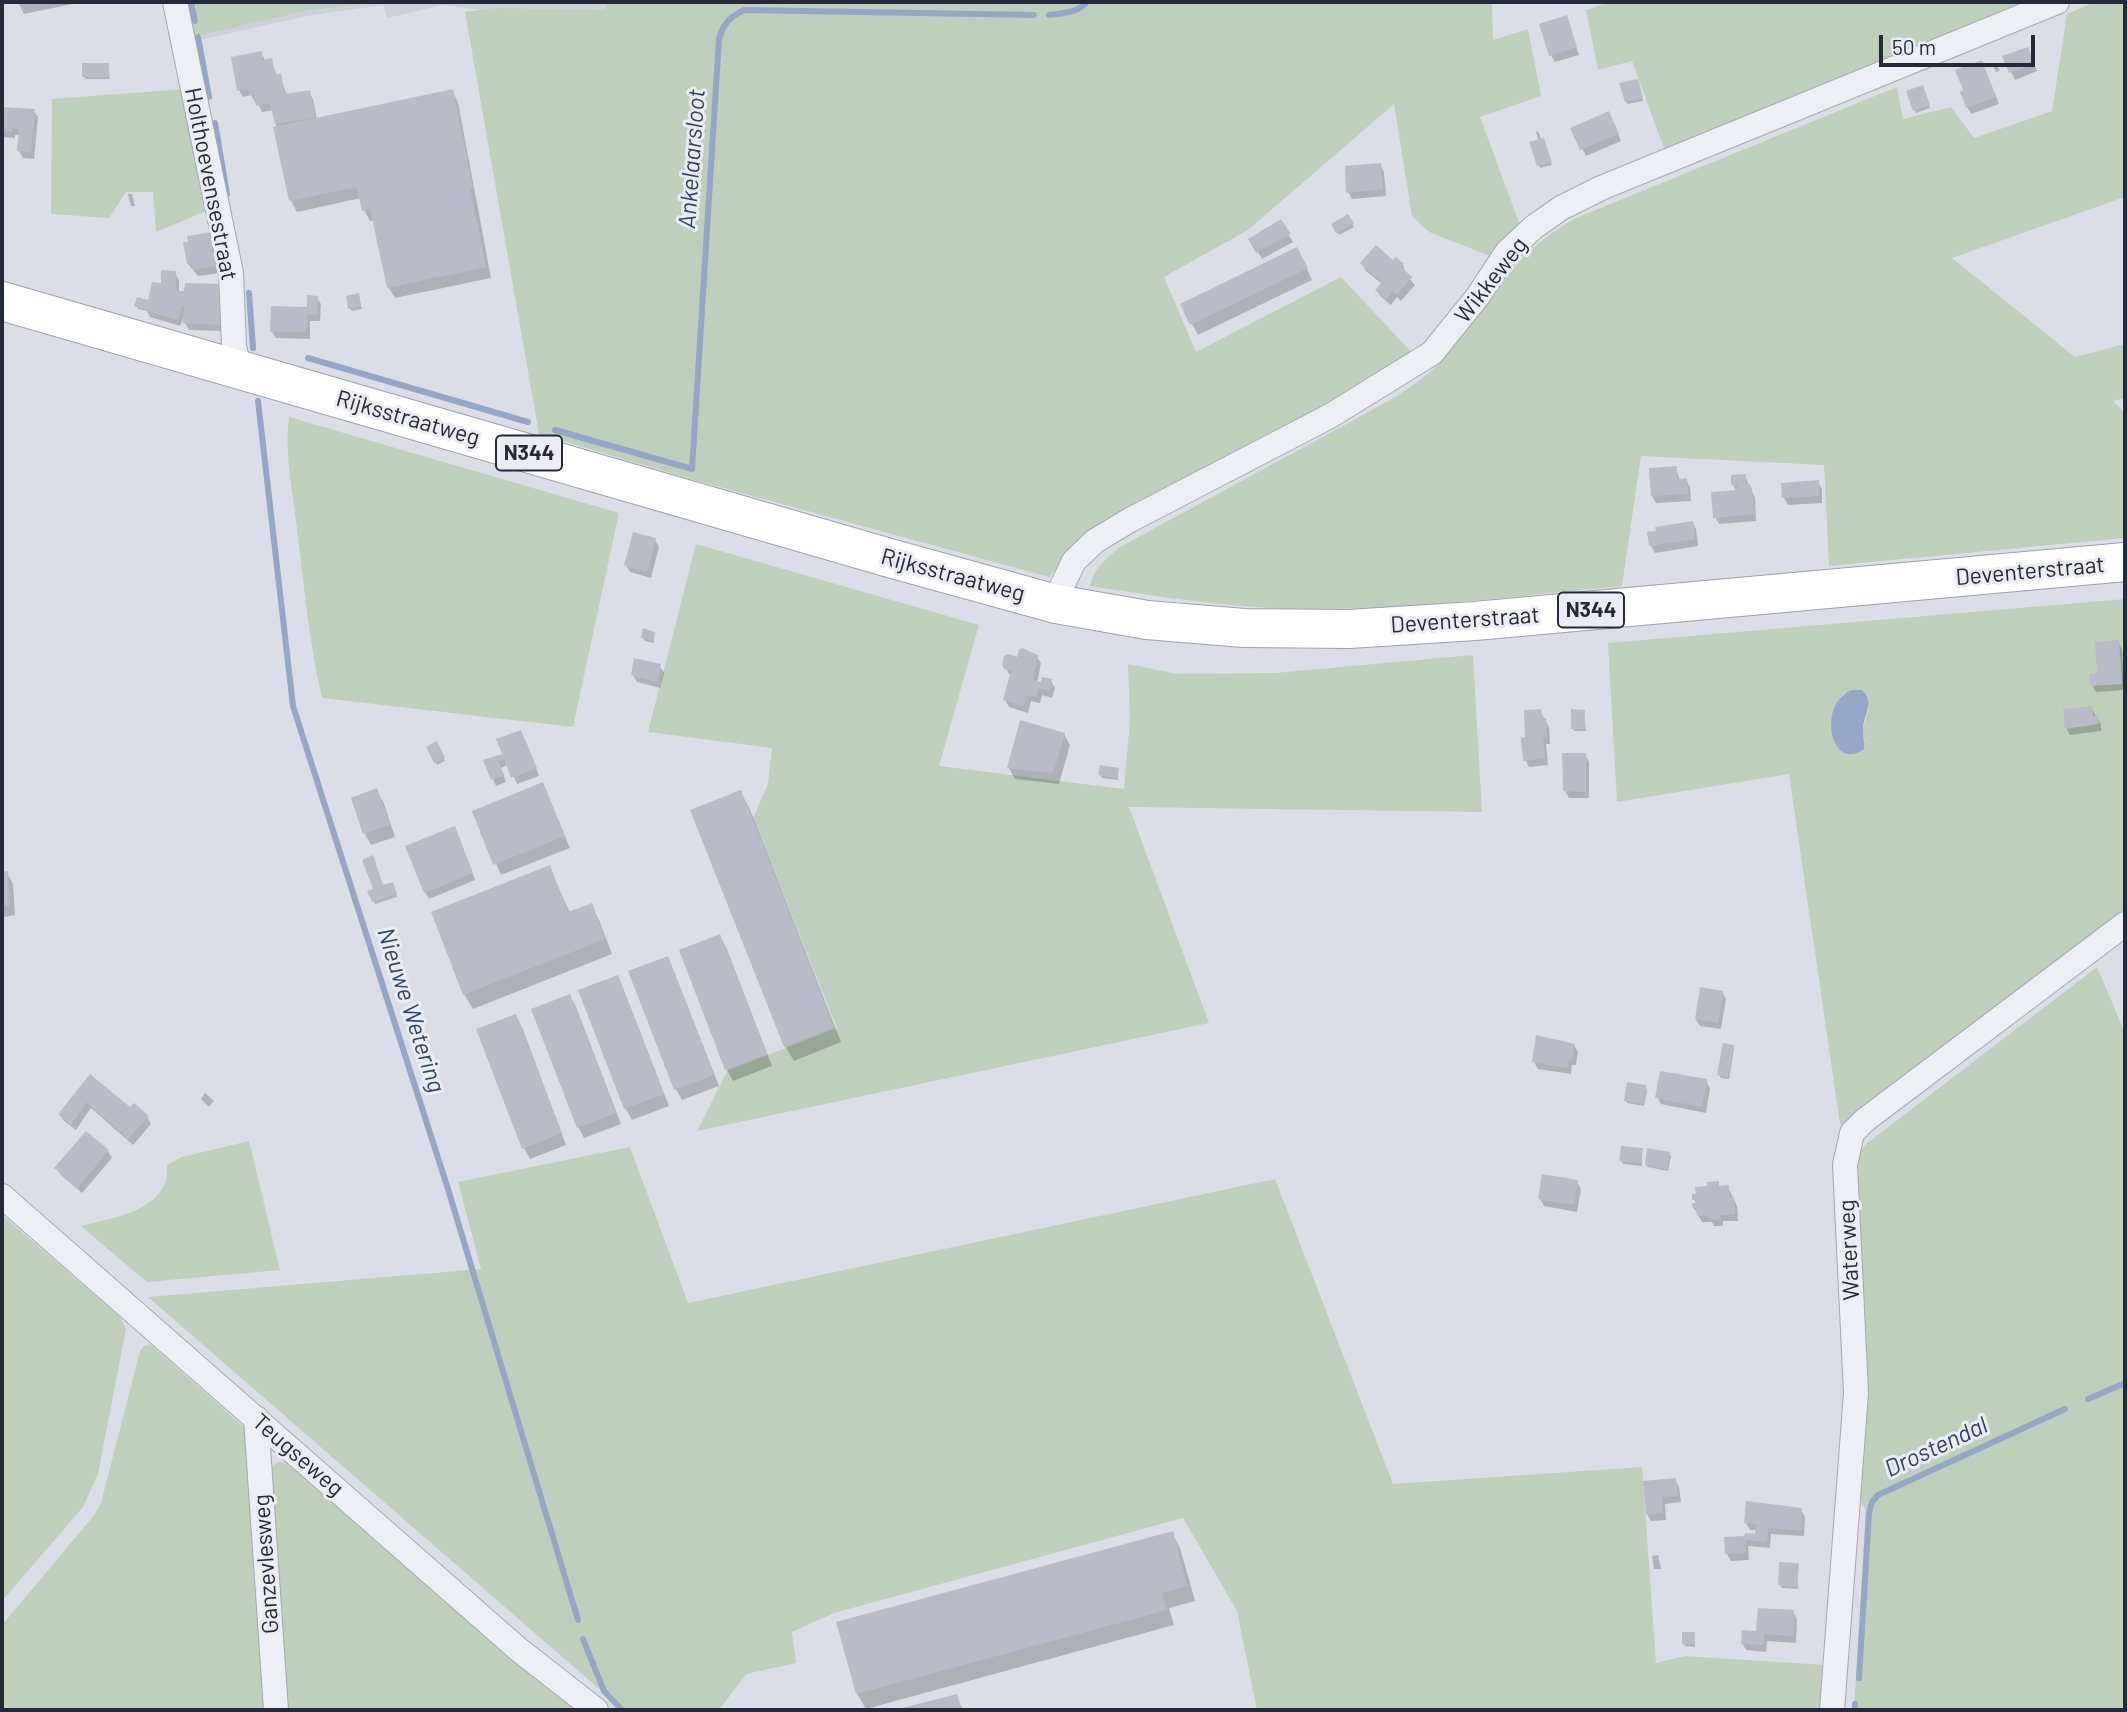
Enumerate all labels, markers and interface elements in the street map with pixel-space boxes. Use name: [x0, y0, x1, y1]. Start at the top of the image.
scale bar: [1882, 21, 2038, 65]
text: 50 m: [1892, 34, 1936, 59]
street label: Holthoevensestraat: [179, 85, 243, 283]
water label: Ankelaarsloot: [673, 88, 711, 230]
street label: Wikkeweg: [1449, 232, 1533, 328]
street label: Rijksstraatweg: [333, 384, 483, 452]
road number: N344: [496, 435, 562, 470]
street label: Rijksstraatweg: [878, 543, 1028, 607]
street label: Deventerstraat: [1954, 551, 2106, 591]
road number: N344: [1558, 592, 1624, 628]
street label: Deventerstraat: [1389, 601, 1541, 639]
water label: Nieuwe Wetering: [371, 924, 451, 1096]
street label: Waterweg: [1833, 1199, 1865, 1301]
street label: Teugseweg: [247, 1408, 349, 1502]
water label: Drostendal: [1880, 1411, 1992, 1483]
street label: Ganzevlesweg: [247, 1493, 285, 1635]

